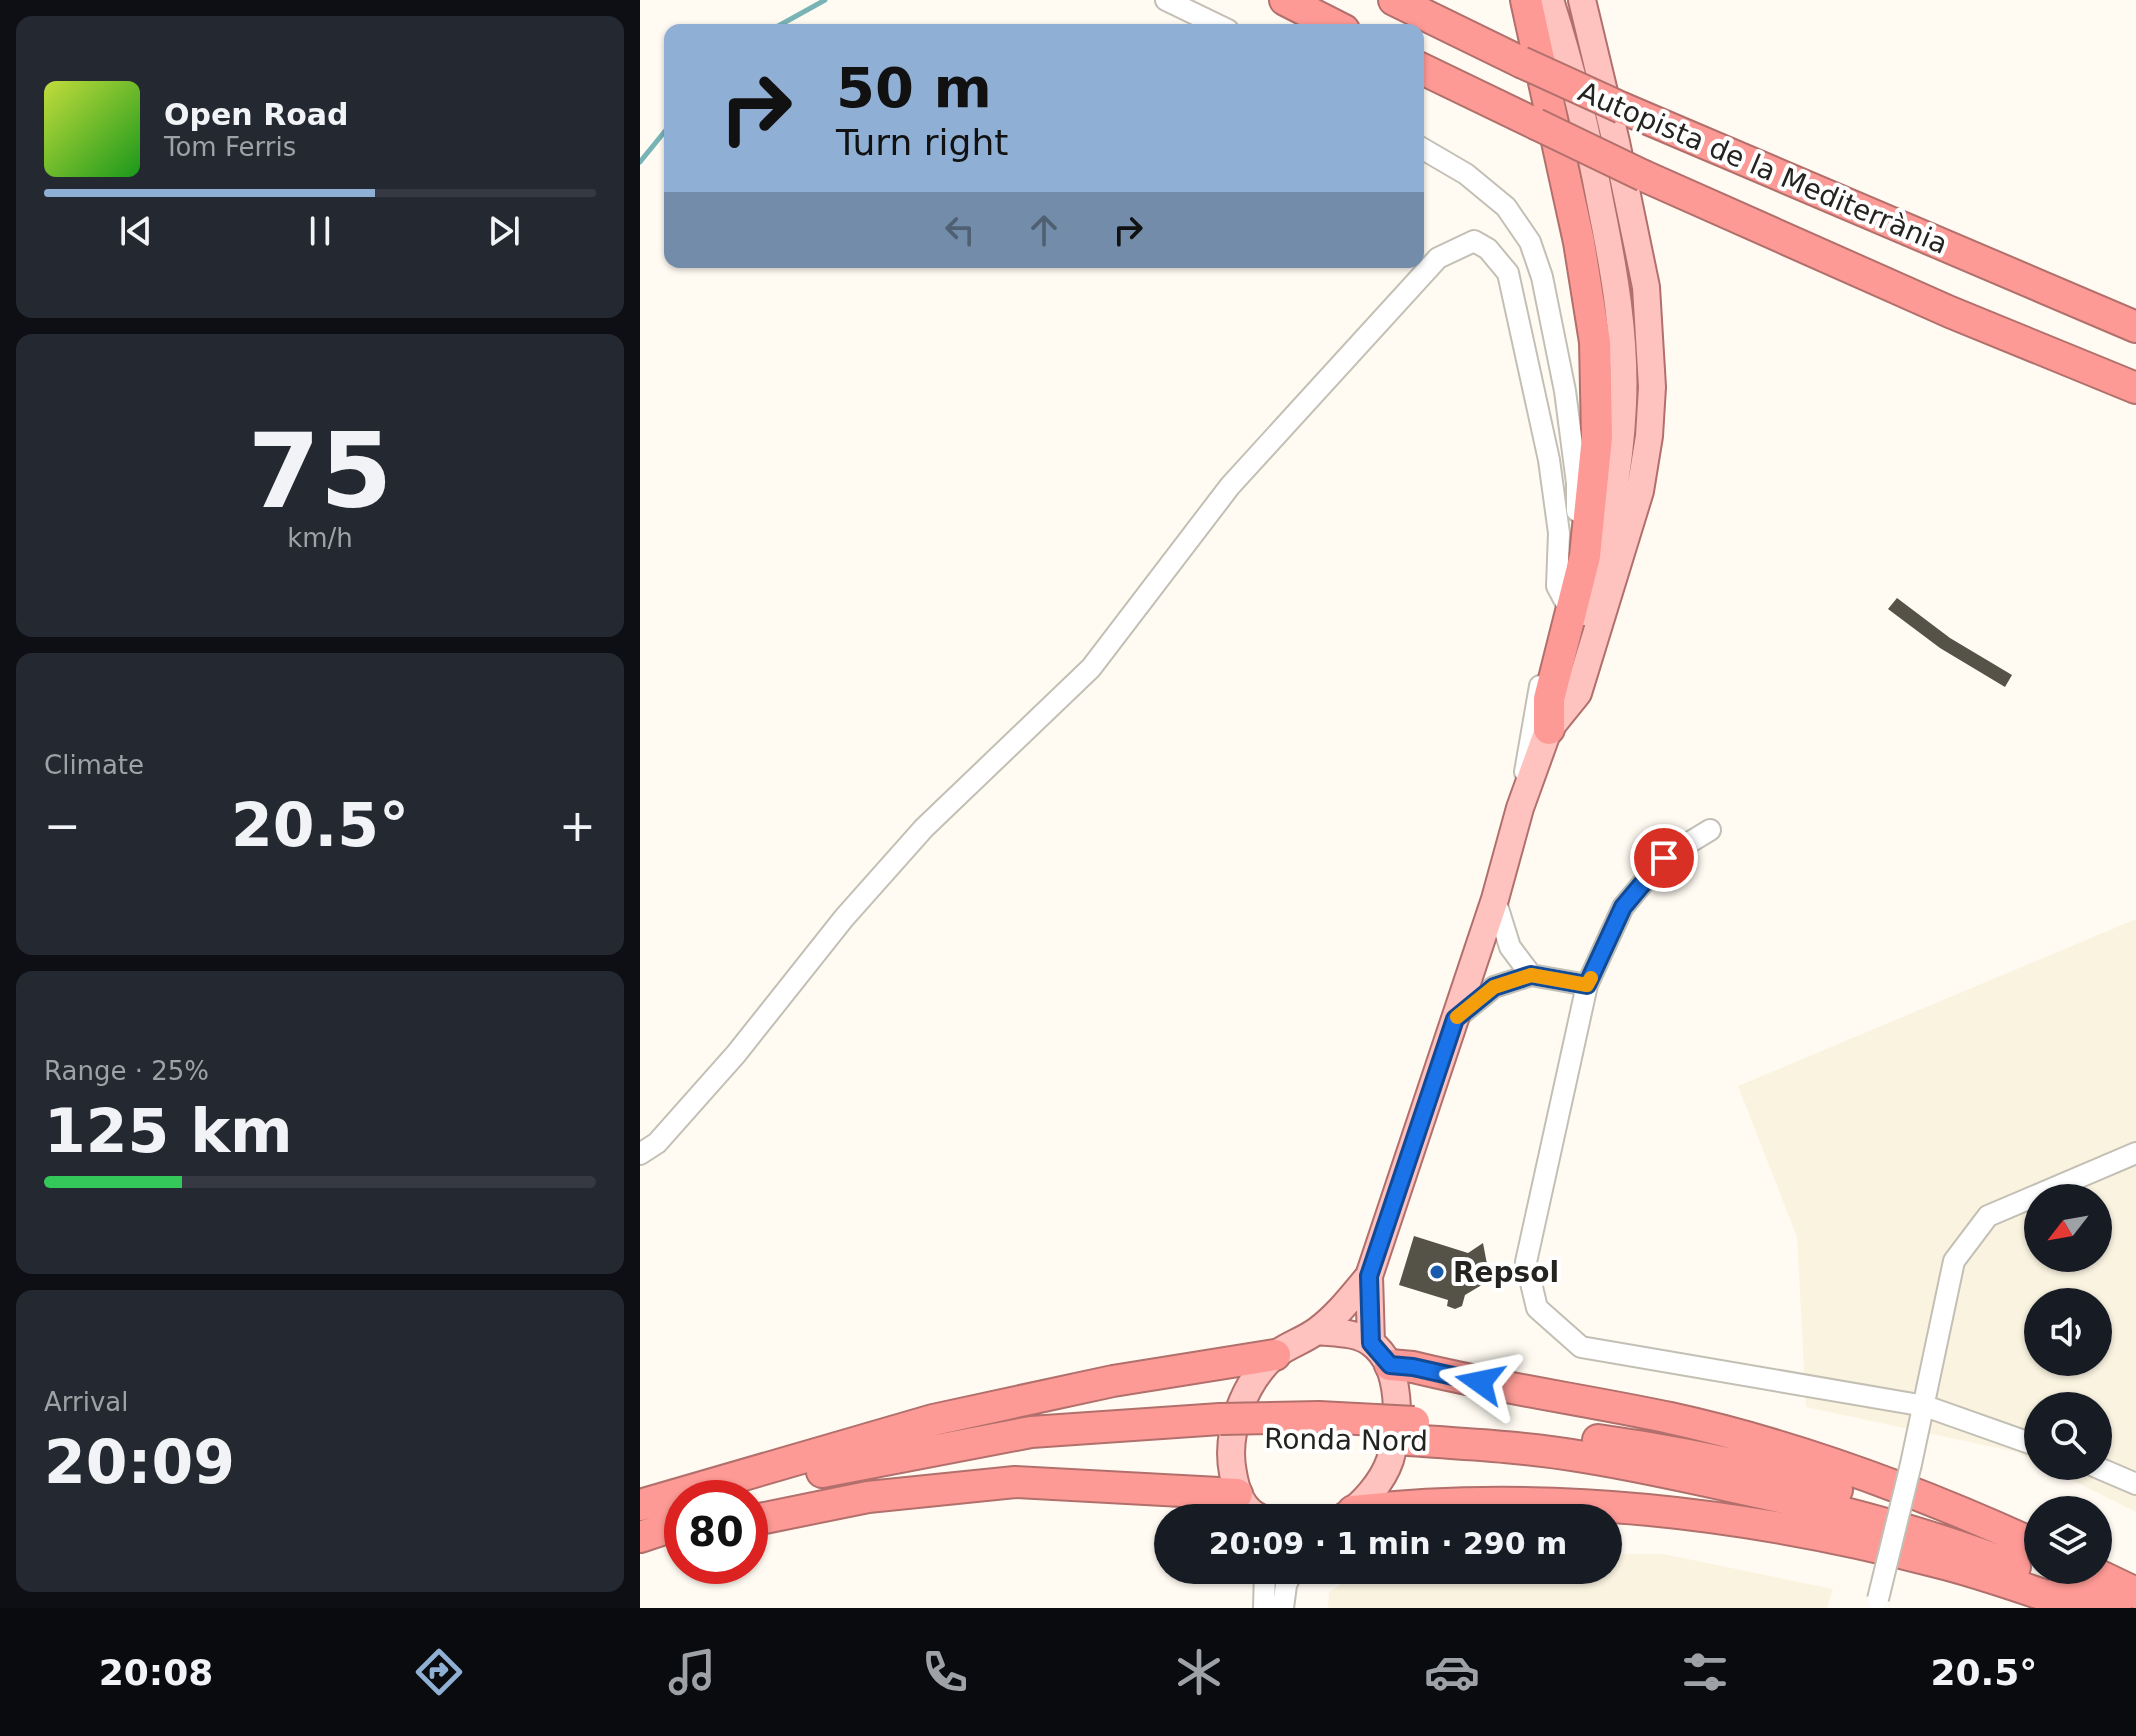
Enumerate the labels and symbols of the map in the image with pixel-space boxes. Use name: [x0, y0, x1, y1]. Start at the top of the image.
street label: Autopista de la Mediterrània: [1574, 75, 1952, 261]
pin: [1630, 824, 1698, 892]
north arrow: [2024, 1184, 2112, 1272]
place label: Repsol: [1453, 1256, 1559, 1289]
marker: Repsol: [1428, 1263, 1446, 1281]
position arrow: [1438, 1340, 1522, 1424]
street label: Ronda Nord: [1264, 1422, 1428, 1458]
speed limit sign: 80: [664, 1480, 768, 1584]

